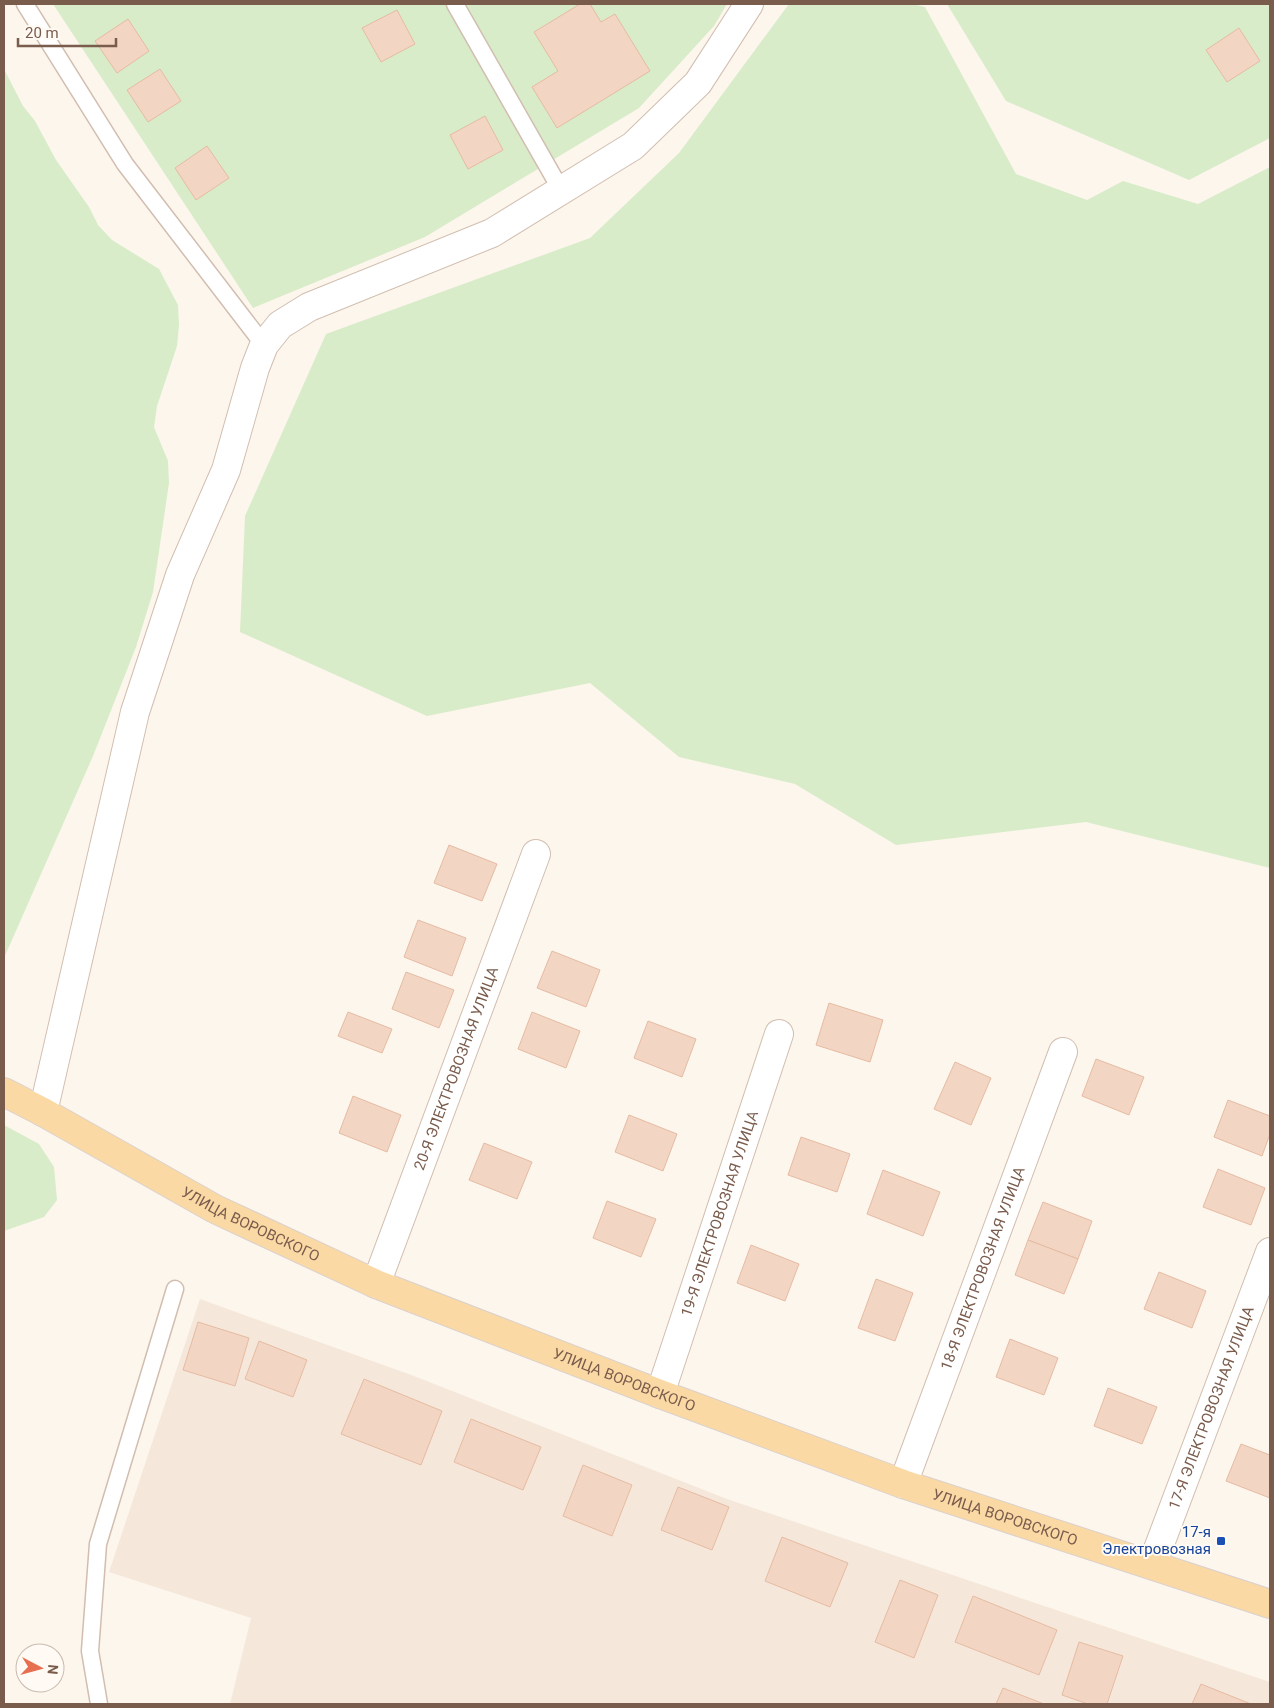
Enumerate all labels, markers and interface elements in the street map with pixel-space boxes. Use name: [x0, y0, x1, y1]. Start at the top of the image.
scale bar: [18, 15, 115, 47]
text: 20 m: [25, 24, 59, 42]
street label: 20-Я ЭЛЕКТРОВОЗНАЯ УЛИЦА: [410, 964, 502, 1173]
street label: 19-Я ЭЛЕКТРОВОЗНАЯ УЛИЦА: [677, 1108, 762, 1319]
street label: 18-Я ЭЛЕКТРОВОЗНАЯ УЛИЦА: [937, 1164, 1029, 1373]
street label: УЛИЦА ВОРОВСКОГО: [178, 1183, 323, 1266]
street label: 17-Я ЭЛЕКТРОВОЗНАЯ УЛИЦА: [1165, 1304, 1258, 1512]
street label: УЛИЦА ВОРОВСКОГО: [550, 1344, 698, 1415]
street label: УЛИЦА ВОРОВСКОГО: [930, 1485, 1080, 1549]
place label: 17-я Электровозная: [1102, 1523, 1211, 1558]
marker: 17-я Электровозная: [1215, 1535, 1227, 1547]
north arrow: [15, 1643, 65, 1693]
text: N: [44, 1664, 61, 1675]

